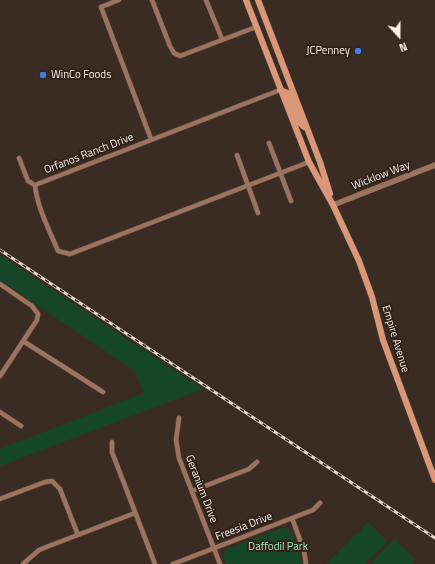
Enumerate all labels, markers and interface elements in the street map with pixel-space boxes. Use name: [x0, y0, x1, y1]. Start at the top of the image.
north arrow: [379, 16, 419, 56]
text: N: [397, 38, 410, 56]
place label: JCPenney: [306, 44, 350, 58]
marker: JCPenney: [353, 46, 363, 56]
place label: WinCo Foods: [51, 68, 111, 82]
marker: WinCo Foods: [38, 70, 48, 80]
street label: Orfanos Ranch Drive: [42, 131, 136, 177]
street label: Wicklow Way: [350, 159, 412, 193]
street label: Empire Avenue: [379, 304, 411, 374]
street label: Geranium Drive: [182, 453, 220, 525]
street label: Freesia Drive: [214, 510, 274, 544]
park label: Daffodil Park: [248, 540, 308, 554]

